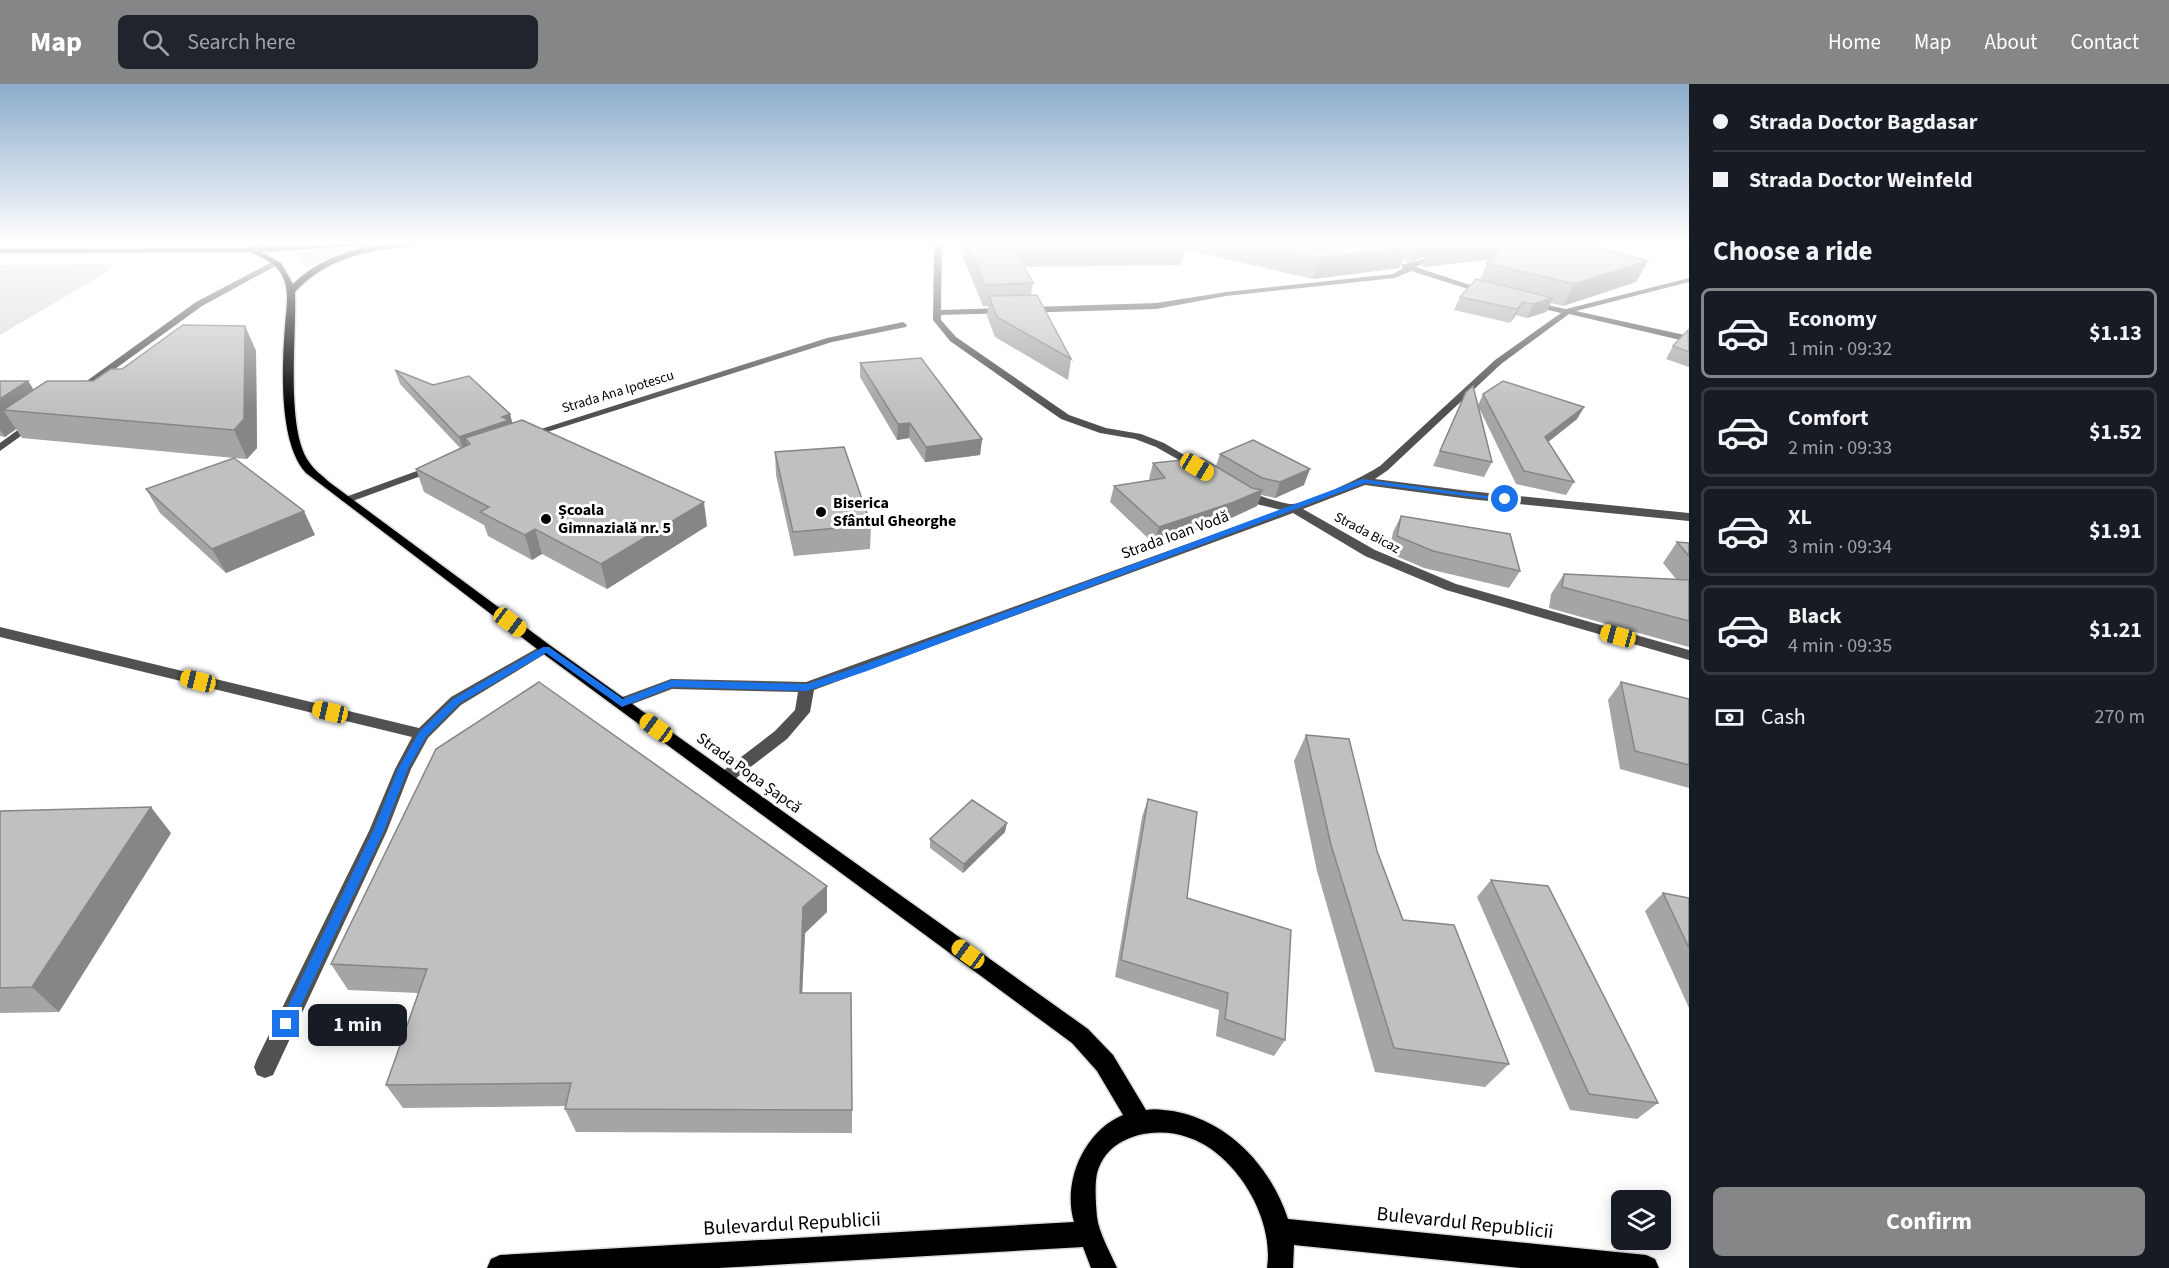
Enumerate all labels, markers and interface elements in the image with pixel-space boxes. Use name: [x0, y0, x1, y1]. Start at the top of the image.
search box: [118, 15, 538, 69]
text: Map: [30, 22, 82, 62]
icon: search: [139, 26, 172, 59]
text: Search here: [187, 26, 296, 58]
text: Home: [1828, 27, 1881, 57]
text: Map: [1914, 27, 1952, 57]
text: About: [1985, 27, 2037, 57]
text: Contact: [2070, 27, 2139, 57]
text: Strada Doctor Bagdasar: [1749, 106, 1978, 138]
text: Strada Doctor Weinfeld: [1749, 164, 1973, 196]
text: Choose a ride: [1713, 232, 1873, 271]
text: Economy: [1788, 303, 1877, 335]
icon: car: [1716, 306, 1770, 360]
text: $1.13: [2089, 317, 2142, 349]
text: 1 min · 09:32: [1788, 335, 1892, 363]
street label: Strada Ana Ipotescu: [559, 365, 677, 419]
text: Comfort: [1788, 402, 1869, 434]
icon: car: [1716, 405, 1770, 459]
text: $1.52: [2089, 416, 2142, 448]
text: 2 min · 09:33: [1788, 434, 1892, 462]
car: [1177, 450, 1217, 484]
route start: [1491, 485, 1518, 512]
place label: Biserica Sfântul Gheorghe: [833, 492, 956, 532]
place label: Școala Gimnazială nr. 5: [558, 499, 671, 539]
text: XL: [1788, 501, 1812, 533]
icon: car: [1716, 504, 1770, 558]
marker: Biserica Sfântul Gheorghe: [814, 505, 828, 519]
street label: Strada Ioan Vodă: [1118, 505, 1232, 565]
street label: Strada Bicaz: [1331, 507, 1404, 559]
marker: Școala Gimnazială nr. 5: [539, 512, 553, 526]
text: $1.91: [2089, 515, 2142, 547]
text: 3 min · 09:34: [1788, 533, 1892, 561]
text: Black: [1788, 600, 1842, 632]
icon: car: [1716, 603, 1770, 657]
car: [490, 604, 530, 640]
text: $1.21: [2089, 614, 2142, 646]
car: [1598, 623, 1638, 649]
text: 4 min · 09:35: [1788, 632, 1892, 660]
car: [178, 668, 218, 694]
car: [310, 699, 350, 725]
icon: cash: [1713, 701, 1746, 734]
text: Cash: [1761, 701, 1806, 733]
text: 270 m: [2095, 703, 2145, 731]
car: [636, 710, 676, 746]
street label: Strada Popa Șapcă: [692, 727, 806, 819]
car: [948, 936, 988, 972]
callout: 1 min: [307, 1003, 406, 1045]
route end: [272, 1010, 299, 1037]
text: 1 min: [333, 1011, 382, 1039]
button: Confirm: [1713, 1187, 2145, 1256]
map controls: [1611, 1190, 1671, 1250]
button: layers: [1611, 1190, 1671, 1250]
street label: Bulevardul Republicii: [1375, 1200, 1555, 1246]
street label: Bulevardul Republicii: [703, 1205, 881, 1243]

